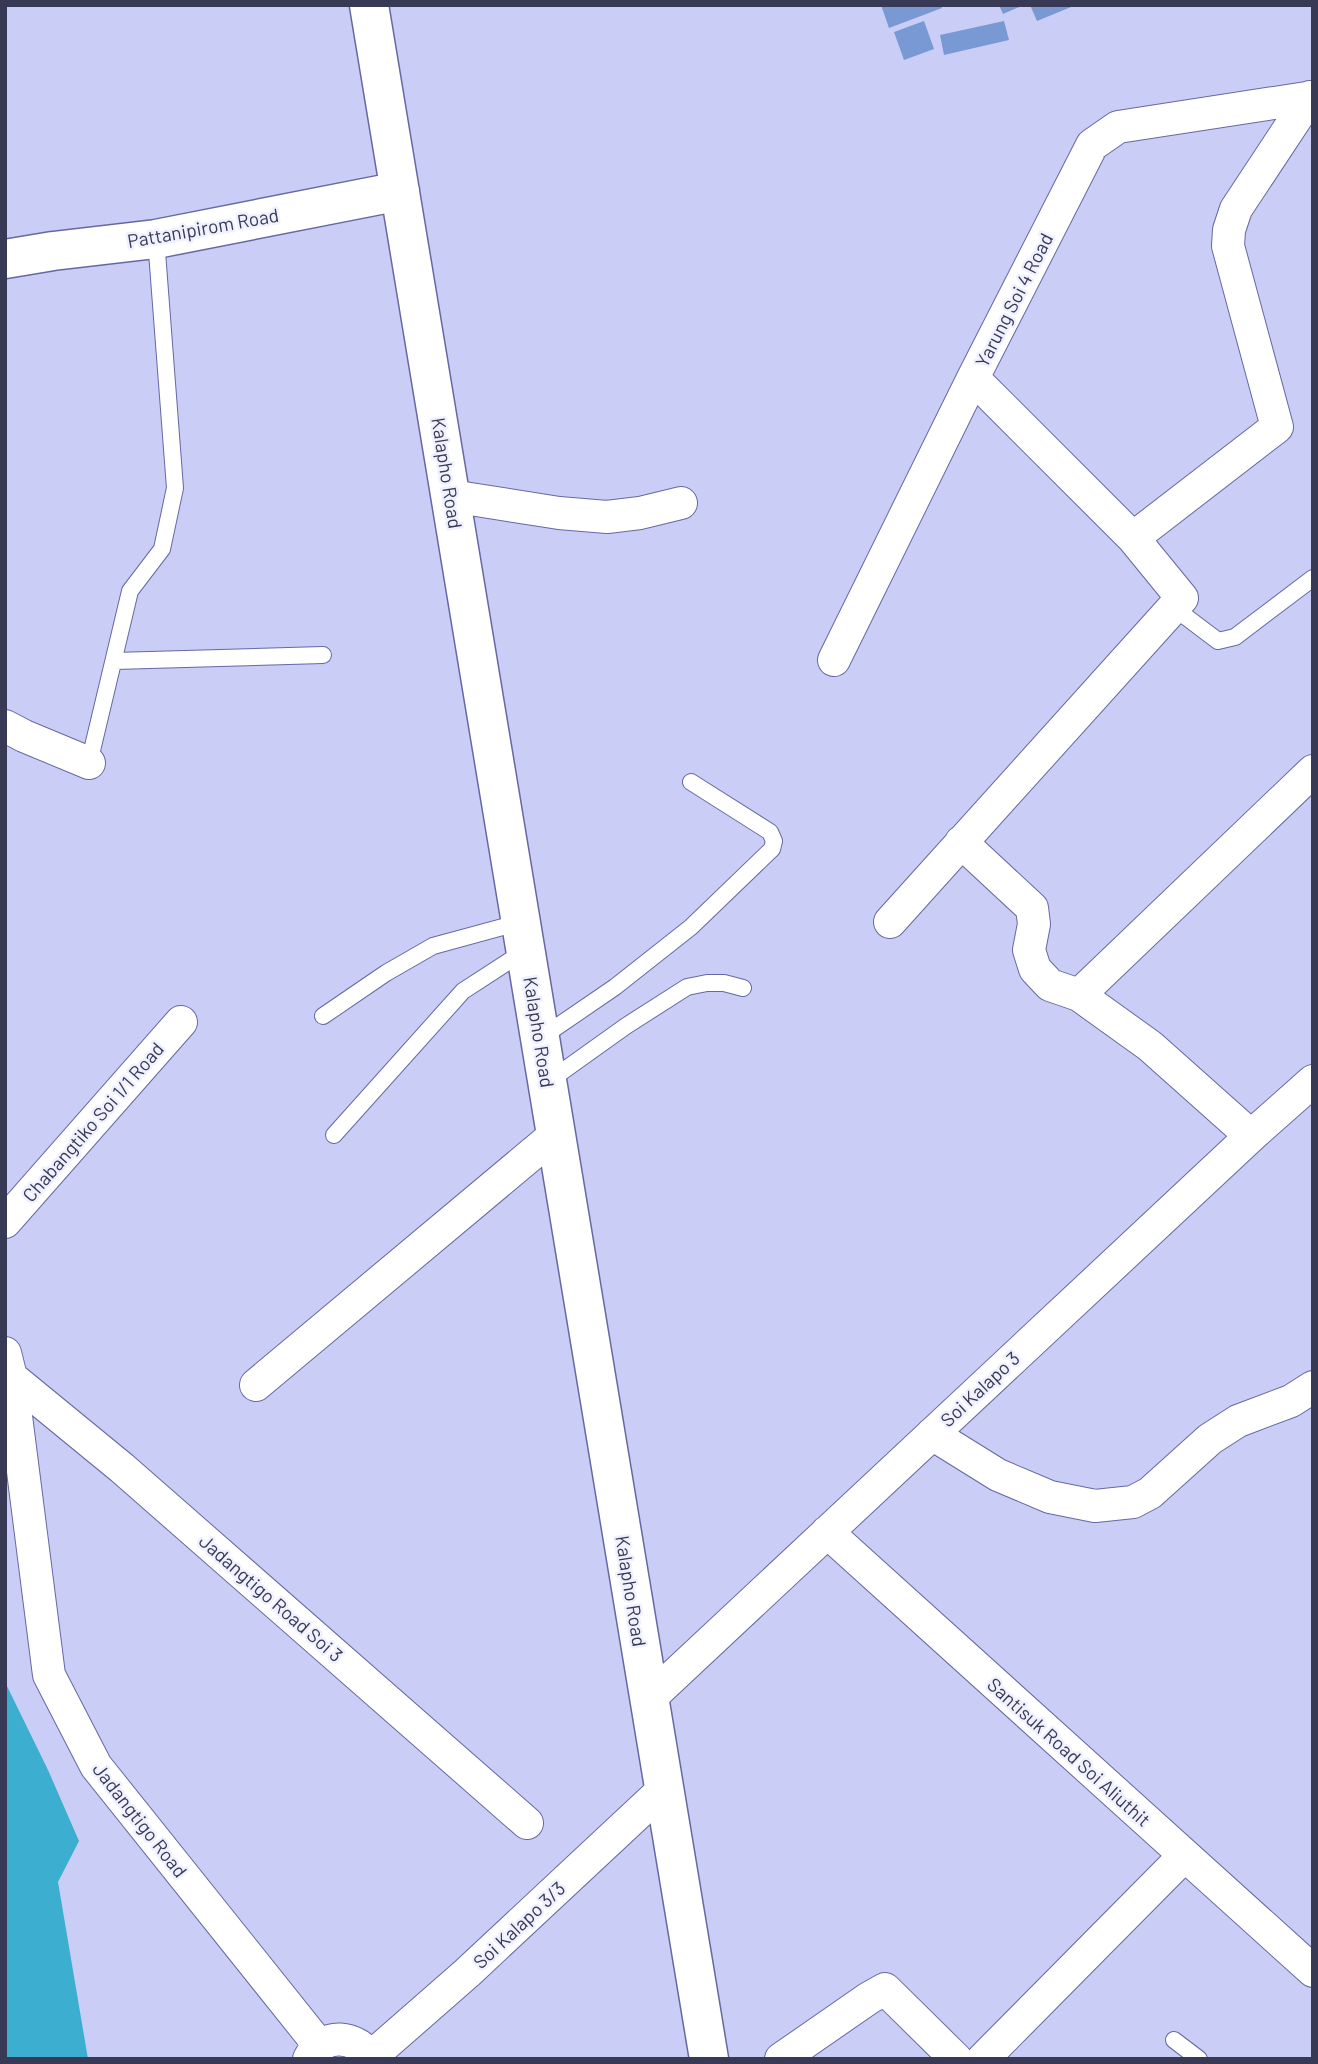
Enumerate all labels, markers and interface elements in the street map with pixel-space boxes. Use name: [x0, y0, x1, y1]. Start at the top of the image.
street label: Pattanipirom Road: [125, 203, 280, 252]
street label: Yarung Soi 4 Road: [970, 229, 1057, 371]
street label: Kalapho Road: [427, 416, 468, 530]
street label: Kalapho Road: [519, 975, 560, 1089]
street label: Chabangtiko Soi 1/1 Road: [17, 1037, 168, 1206]
street label: Soi Kalapo 3: [935, 1346, 1024, 1431]
street label: Jadangtigo Road Soi 3: [195, 1529, 348, 1666]
street label: Kalapho Road: [611, 1534, 652, 1648]
street label: Santisuk Road Soi Aliuthit: [983, 1672, 1155, 1831]
street label: Jadangtigo Road: [88, 1758, 192, 1882]
street label: Soi Kalapo 3/3: [468, 1876, 569, 1973]

